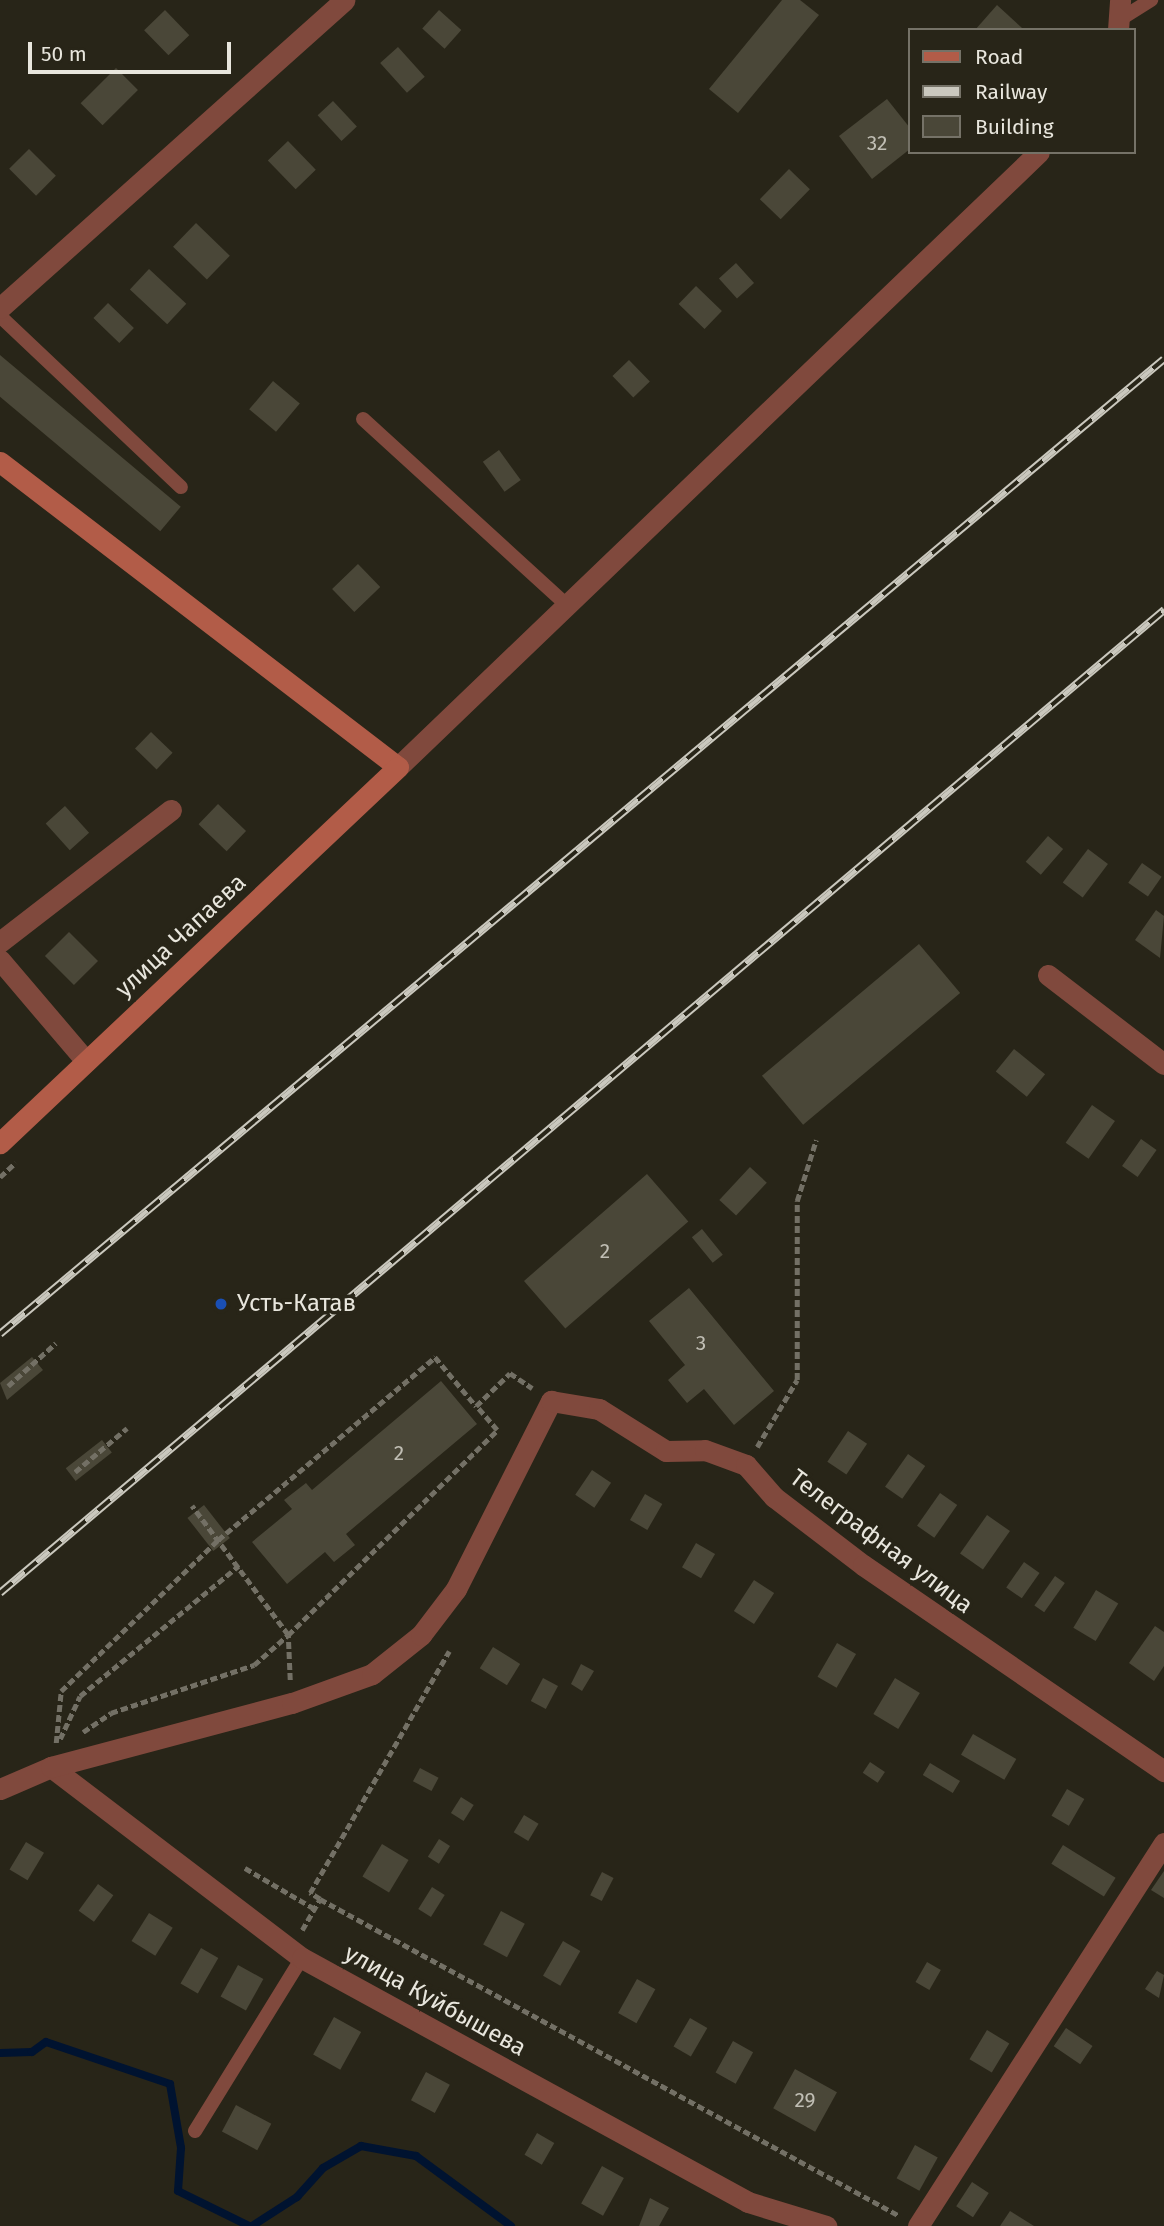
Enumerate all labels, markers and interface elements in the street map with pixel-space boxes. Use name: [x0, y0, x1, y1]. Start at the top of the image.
scale bar: [32, 28, 234, 72]
legend: [908, 28, 1136, 154]
text: 50 m: [41, 41, 87, 67]
text: Road: [975, 44, 1023, 70]
text: Railway: [975, 79, 1047, 105]
text: Building: [975, 114, 1054, 140]
house number: 32: [867, 130, 887, 156]
street label: улица Чапаева: [110, 868, 252, 1004]
house number: 2: [600, 1238, 610, 1264]
place label: Усть-Катав: [237, 1290, 356, 1318]
marker: Усть-Катав: [211, 1294, 231, 1314]
house number: 3: [696, 1330, 706, 1356]
house number: 2: [394, 1440, 404, 1466]
street label: Телеграфная улица: [784, 1464, 978, 1620]
street label: улица Куйбышева: [339, 1939, 531, 2063]
house number: 29: [794, 2087, 816, 2113]

